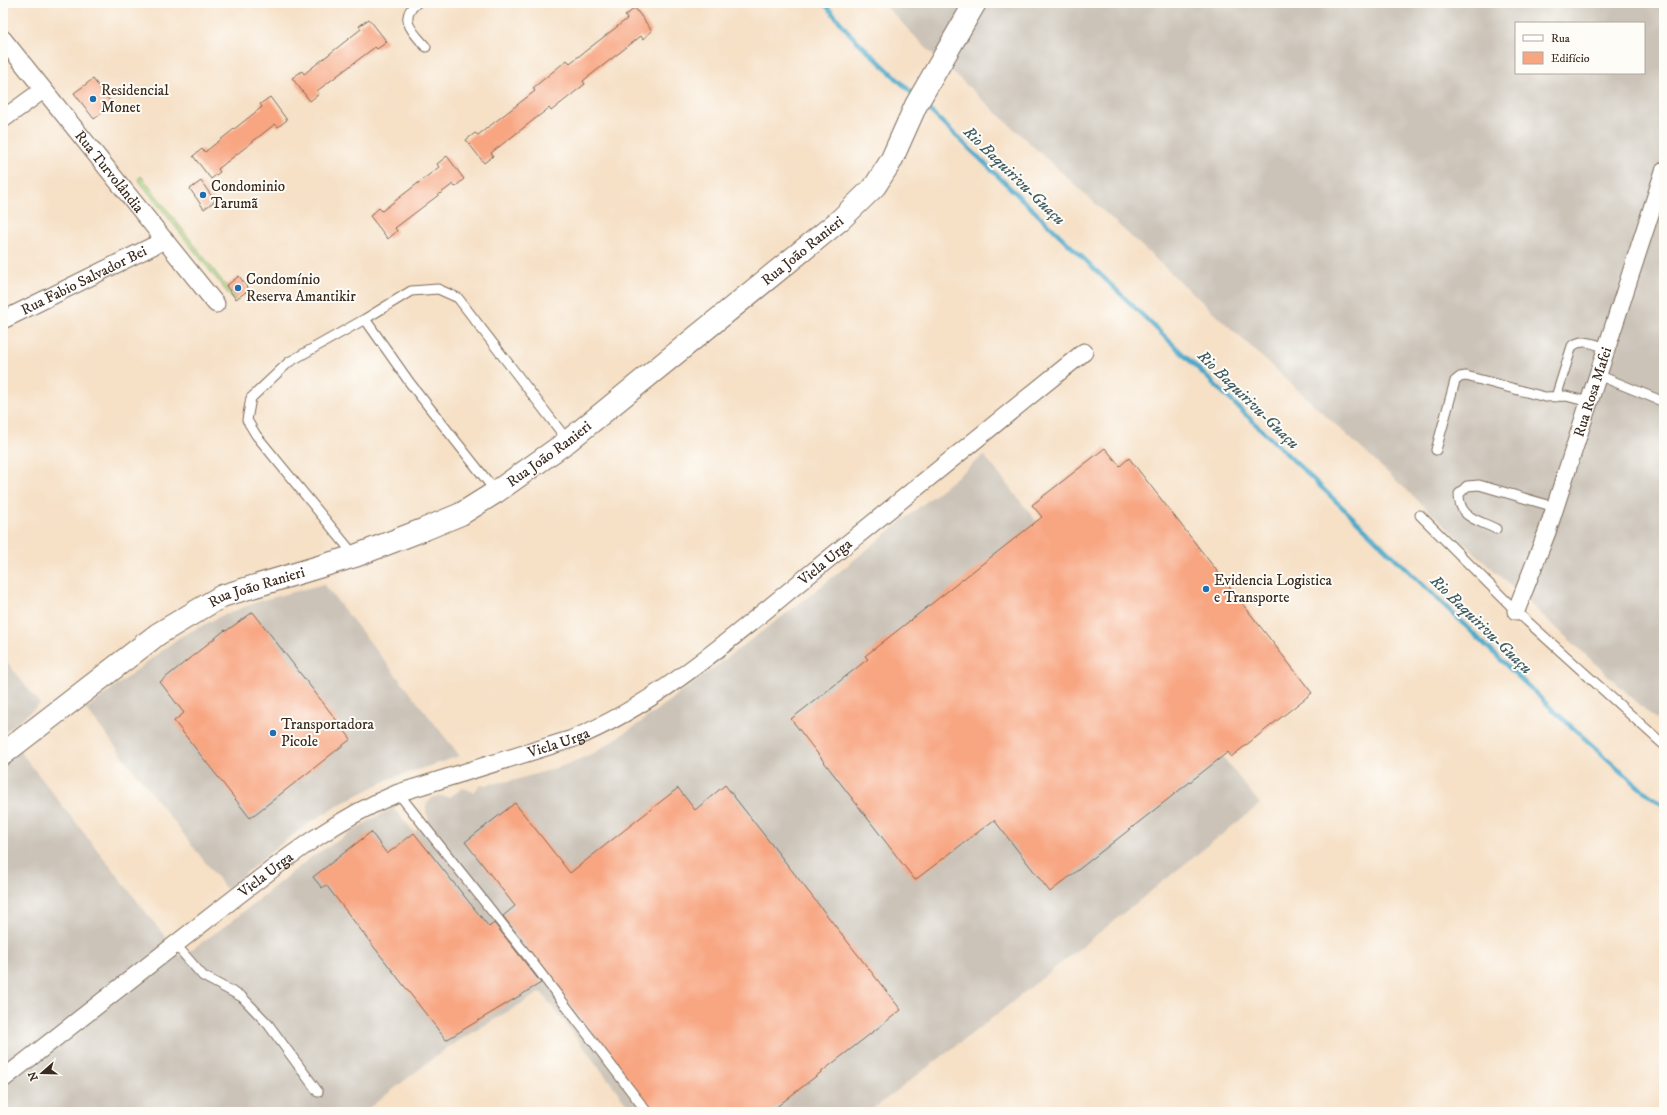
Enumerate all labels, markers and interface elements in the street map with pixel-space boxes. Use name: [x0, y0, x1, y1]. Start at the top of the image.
legend: [1515, 22, 1645, 74]
text: Rua: [1551, 31, 1571, 46]
text: Edifício: [1551, 51, 1590, 66]
place label: Residencial Monet: [101, 81, 169, 117]
marker: Residencial Monet: [88, 94, 98, 104]
water label: Rio Baquirivu-Guaçu: [958, 121, 1069, 229]
street label: Rua Turvolândia: [70, 127, 148, 217]
place label: Condominio Tarumã: [211, 177, 285, 213]
marker: Condominio Tarumã: [198, 190, 208, 200]
street label: Rua João Ranieri: [758, 212, 848, 290]
street label: Rua Fabio Salvador Bei: [18, 241, 150, 320]
place label: Condomínio Reserva Amantikir: [246, 270, 356, 306]
marker: Condomínio Reserva Amantikir: [233, 283, 243, 293]
water label: Rio Baquirivu-Guaçu: [1192, 345, 1303, 453]
street label: Rua Rosa Mafei: [1569, 345, 1616, 440]
street label: Rua João Ranieri: [503, 417, 596, 491]
street label: Viela Urga: [794, 534, 857, 590]
street label: Rua João Ranieri: [205, 563, 307, 612]
water label: Rio Baquirivu-Guaçu: [1425, 570, 1536, 678]
place label: Evidencia Logistica e Transporte: [1214, 571, 1333, 607]
marker: Evidencia Logistica e Transporte: [1201, 584, 1211, 594]
place label: Transportadora Picole: [281, 715, 374, 751]
street label: Viela Urga: [524, 723, 593, 762]
marker: Transportadora Picole: [268, 728, 278, 738]
street label: Viela Urga: [234, 847, 298, 902]
north arrow: [22, 1053, 62, 1093]
text: N: [25, 1069, 42, 1083]

